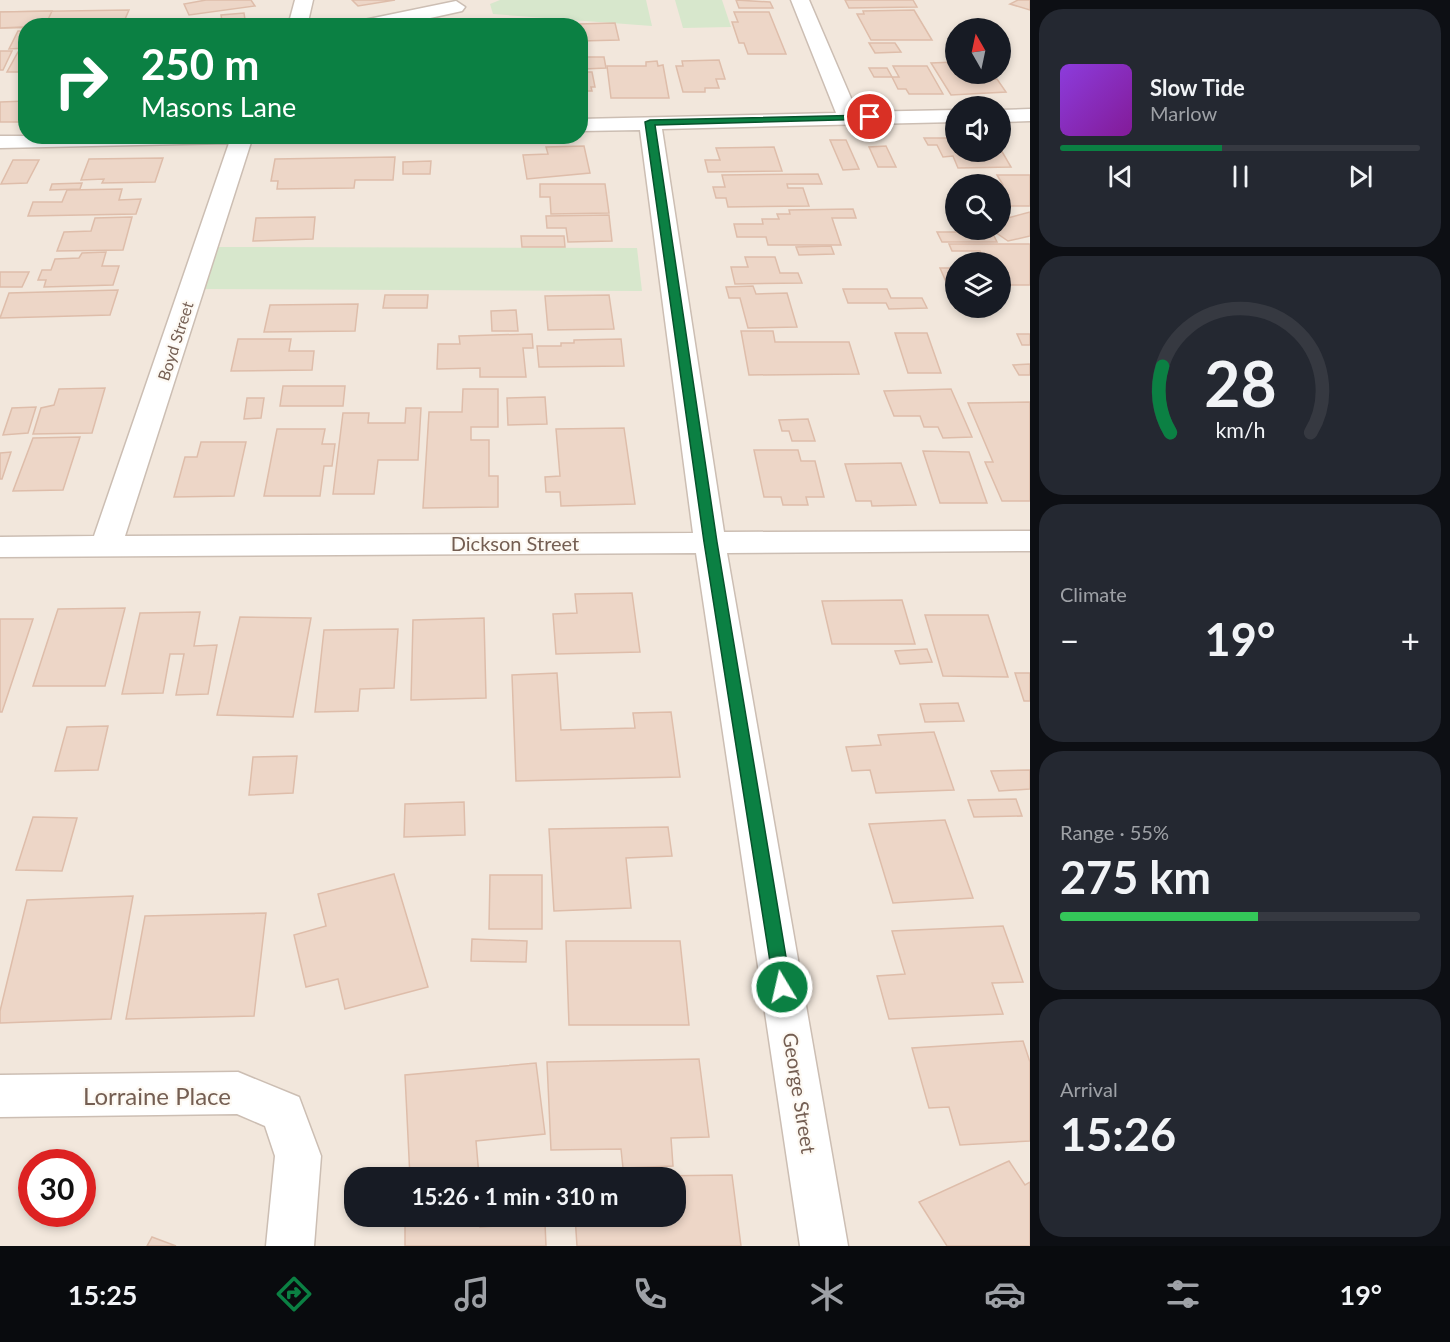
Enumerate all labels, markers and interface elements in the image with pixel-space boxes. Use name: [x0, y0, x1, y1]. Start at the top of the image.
north arrow: [945, 18, 1011, 84]
map controls: [945, 18, 1011, 318]
text: 250 m: [141, 39, 259, 89]
icon: right: [42, 42, 120, 120]
text: Slow Tide: [1150, 74, 1245, 101]
text: Masons Lane: [141, 90, 296, 123]
pin: [844, 91, 895, 142]
button: sound: [945, 96, 1011, 162]
icon: arrive: [853, 100, 886, 133]
text: Marlow: [1150, 101, 1217, 125]
icon: previous: [1104, 160, 1137, 193]
icon: pause: [1224, 160, 1257, 193]
icon: next: [1344, 160, 1377, 193]
button: search: [945, 174, 1011, 240]
button: layers: [945, 252, 1011, 318]
street label: Boyd Street: [153, 299, 197, 383]
text: 28: [1204, 345, 1276, 420]
text: km/h: [1215, 417, 1265, 443]
street label: Dickson Street: [451, 531, 579, 555]
text: Climate: [1060, 582, 1127, 606]
text: 19°: [1205, 612, 1275, 666]
text: −: [1060, 620, 1079, 660]
text: +: [1401, 620, 1420, 660]
text: Range · 55%: [1060, 820, 1169, 844]
text: 275 km: [1060, 850, 1211, 904]
position arrow: [750, 955, 814, 1019]
street label: George Street: [779, 1031, 821, 1155]
text: Arrival: [1060, 1077, 1118, 1101]
street label: Lorraine Place: [83, 1081, 231, 1110]
text: 15:26: [1060, 1107, 1176, 1161]
speed limit sign: 30: [18, 1149, 96, 1227]
text: 15:26 · 1 min · 310 m: [412, 1183, 618, 1210]
icon: directions: [273, 1273, 315, 1315]
icon: music: [451, 1273, 493, 1315]
icon: phone: [629, 1273, 671, 1315]
icon: climate: [806, 1273, 848, 1315]
icon: car: [984, 1273, 1026, 1315]
icon: filters: [1162, 1273, 1204, 1315]
text: 15:25: [68, 1278, 137, 1311]
text: 19°: [1339, 1278, 1382, 1311]

